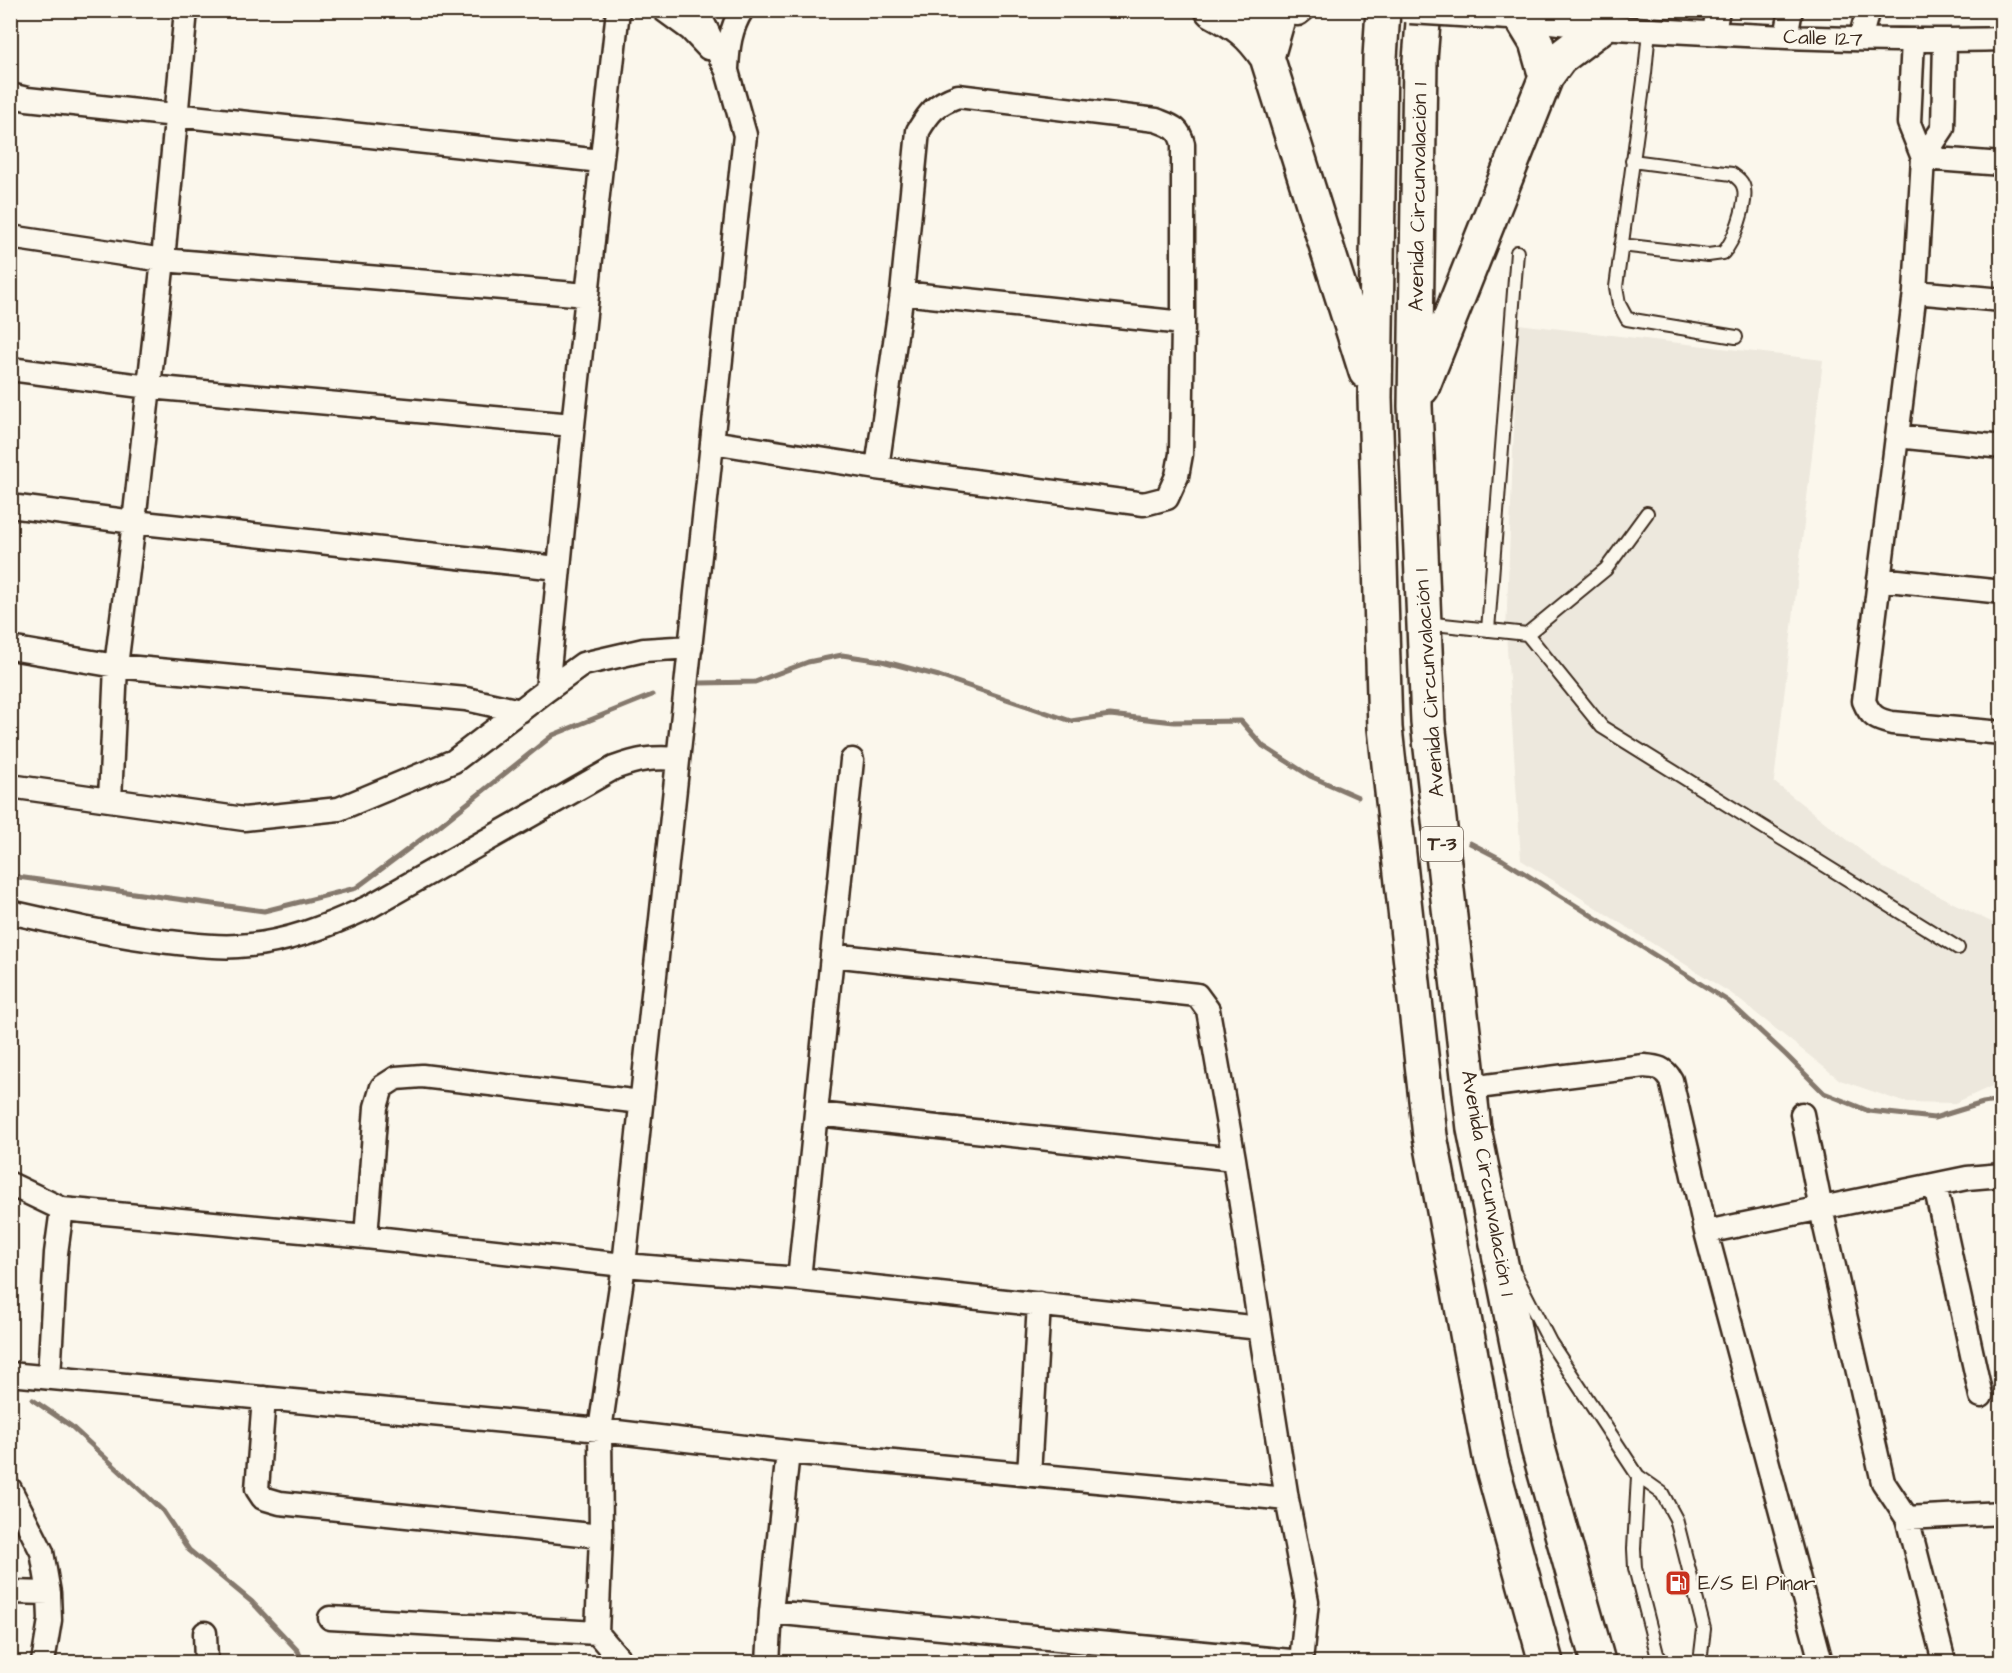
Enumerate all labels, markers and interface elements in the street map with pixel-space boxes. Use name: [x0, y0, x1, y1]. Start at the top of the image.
street label: Calle 127: [1783, 22, 1863, 54]
street label: Avenida Circunvalación 1: [1402, 82, 1434, 312]
street label: Avenida Circunvalación 1: [1407, 568, 1451, 798]
road number: T-3: [1421, 827, 1463, 861]
street label: Avenida Circunvalación 1: [1454, 1068, 1522, 1298]
fuel station icon: E/S El Pinar: [1663, 1568, 1693, 1598]
place label: E/S El Pinar: [1698, 1569, 1816, 1598]

